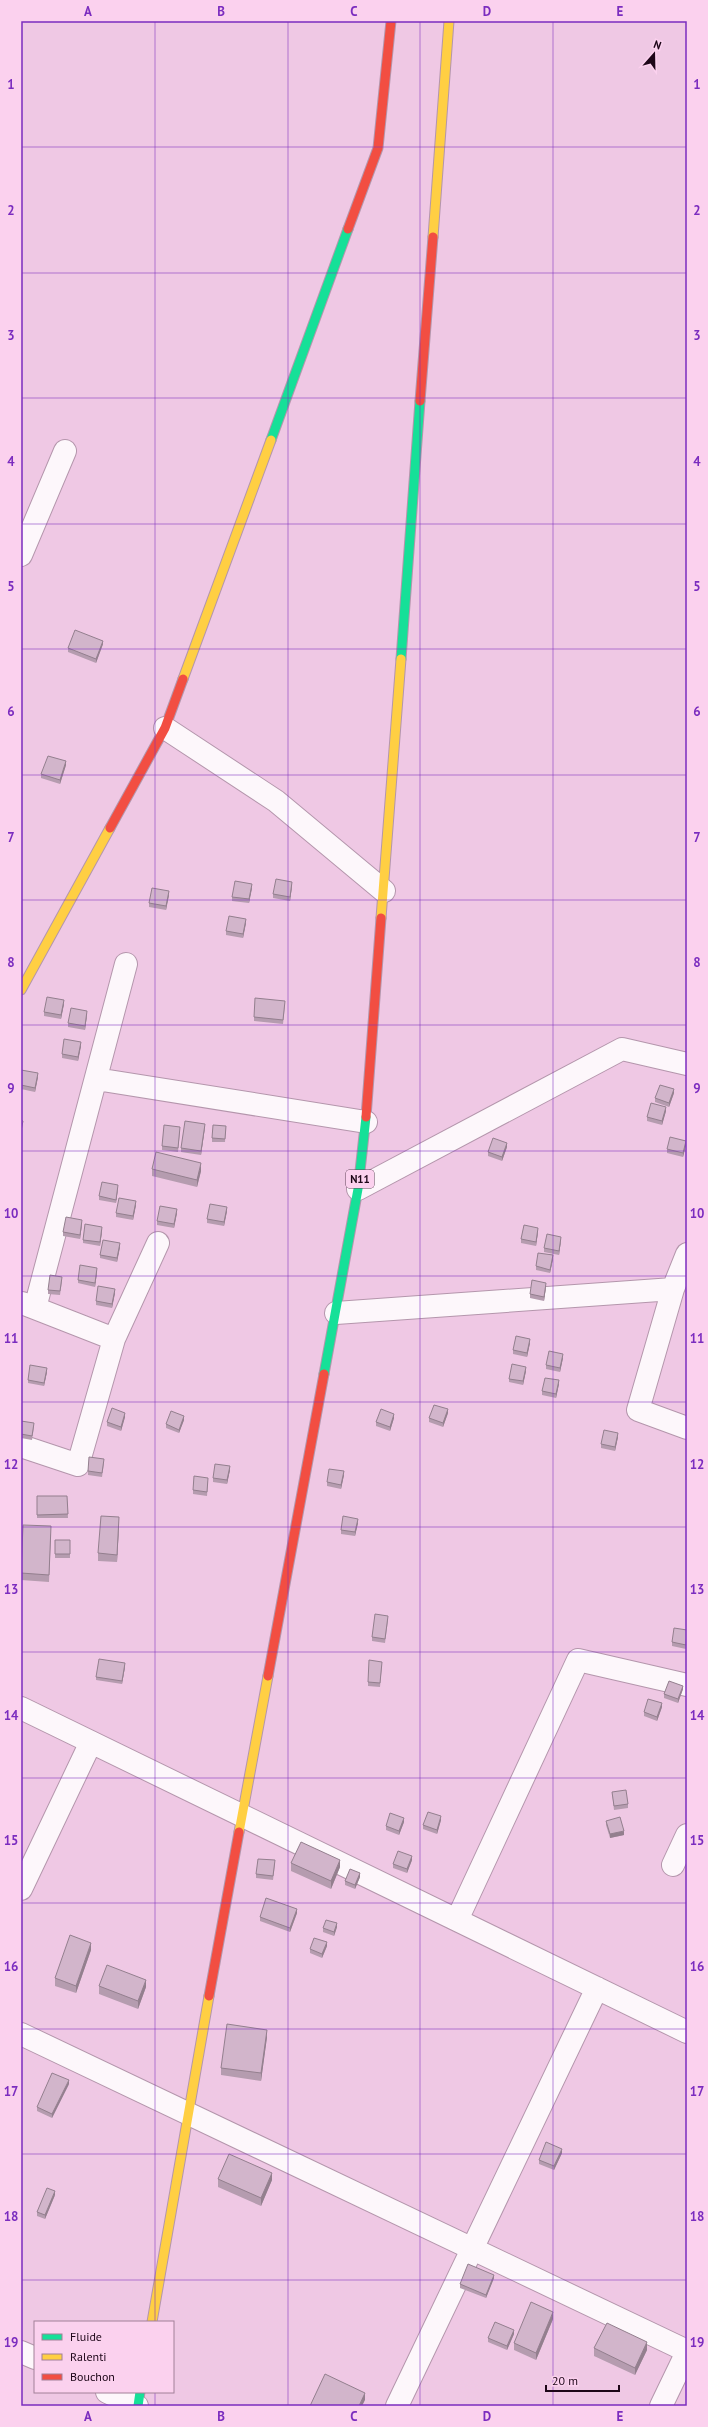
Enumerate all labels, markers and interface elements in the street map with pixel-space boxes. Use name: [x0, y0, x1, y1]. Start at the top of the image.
text: A: [84, 3, 92, 20]
text: B: [217, 3, 225, 20]
text: C: [350, 3, 358, 20]
text: D: [483, 3, 491, 20]
text: E: [617, 3, 624, 20]
north arrow: [634, 34, 674, 74]
text: N: [652, 37, 663, 52]
text: 1: [7, 76, 15, 93]
text: 1: [693, 76, 701, 93]
text: 2: [7, 202, 15, 219]
text: 2: [693, 202, 701, 219]
text: 3: [7, 327, 15, 344]
text: 3: [693, 327, 701, 344]
text: 4: [7, 453, 15, 470]
text: 4: [693, 453, 701, 470]
text: 5: [7, 578, 15, 595]
text: 5: [693, 578, 701, 595]
text: 6: [7, 703, 15, 720]
text: 6: [693, 703, 701, 720]
text: 7: [7, 829, 15, 846]
text: 7: [693, 829, 701, 846]
text: 8: [7, 954, 15, 971]
text: 8: [693, 954, 701, 971]
text: 9: [7, 1080, 15, 1097]
text: 9: [693, 1080, 701, 1097]
road number: N11: [346, 1170, 374, 1188]
text: 10: [4, 1205, 18, 1222]
text: 10: [690, 1205, 704, 1222]
text: 11: [4, 1330, 18, 1347]
text: 11: [690, 1330, 704, 1347]
text: 12: [4, 1456, 18, 1473]
text: 12: [690, 1456, 704, 1473]
text: 13: [4, 1581, 18, 1598]
text: 13: [690, 1581, 704, 1598]
text: 14: [4, 1707, 19, 1724]
text: 14: [690, 1707, 705, 1724]
text: 15: [4, 1832, 18, 1849]
text: 15: [690, 1832, 704, 1849]
text: 16: [4, 1958, 18, 1975]
text: 16: [690, 1958, 704, 1975]
text: 17: [4, 2083, 18, 2100]
text: 17: [690, 2083, 704, 2100]
text: 18: [4, 2208, 18, 2225]
text: 18: [690, 2208, 704, 2225]
legend: [34, 2321, 174, 2393]
text: Fluide: [70, 2329, 102, 2344]
text: 19: [4, 2334, 18, 2351]
text: 19: [690, 2334, 704, 2351]
text: Ralenti: [70, 2349, 106, 2364]
scale bar: [546, 2367, 619, 2393]
text: Bouchon: [70, 2369, 115, 2384]
text: 20 m: [552, 2373, 578, 2388]
text: A: [84, 2408, 92, 2425]
text: B: [217, 2408, 225, 2425]
text: C: [350, 2408, 358, 2425]
text: D: [483, 2408, 491, 2425]
text: E: [617, 2408, 624, 2425]

